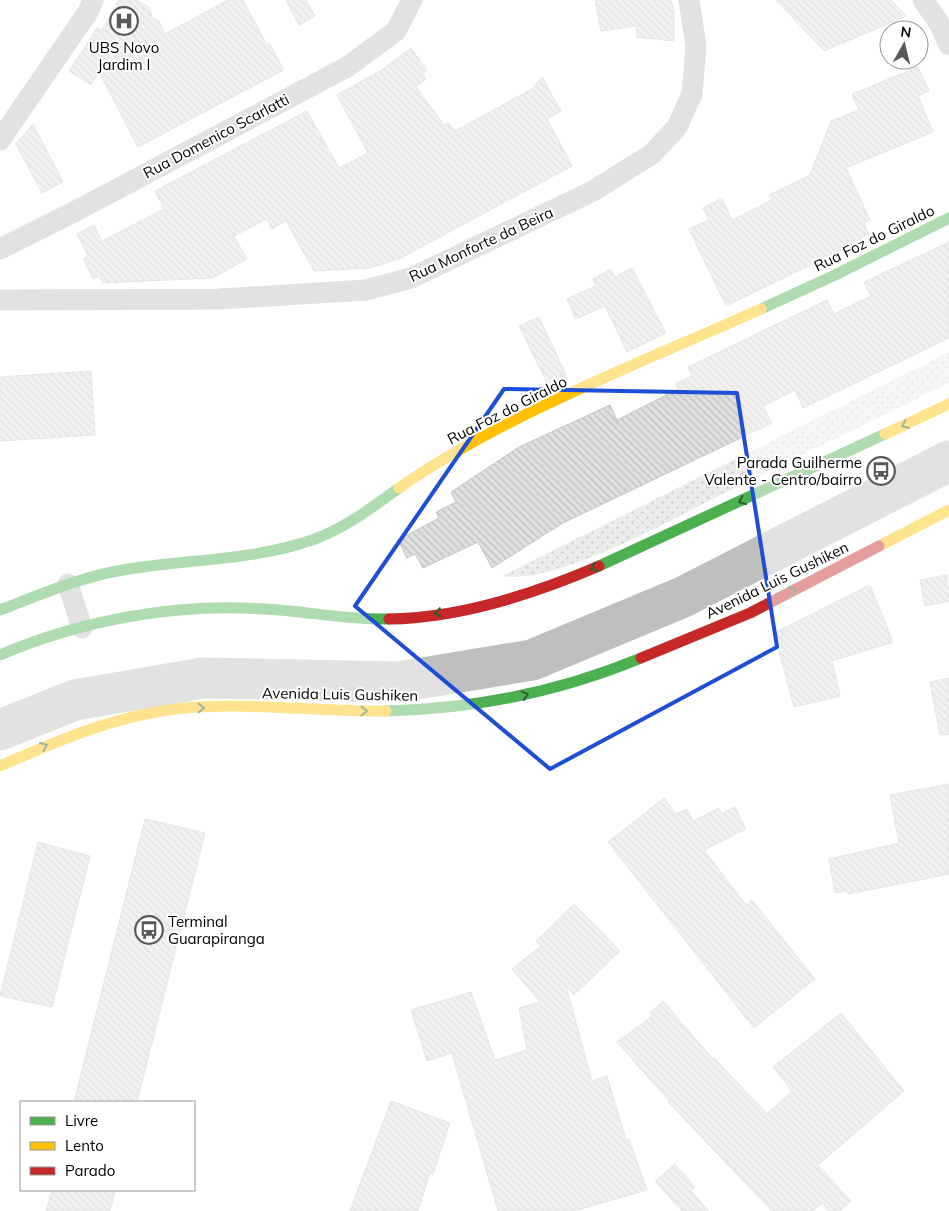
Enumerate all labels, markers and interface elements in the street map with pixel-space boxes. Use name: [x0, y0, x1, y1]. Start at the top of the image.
hospital icon: UBS Novo Jardim I: [109, 6, 139, 36]
north arrow: [879, 20, 929, 70]
text: N: [899, 22, 912, 42]
place label: UBS Novo Jardim I: [89, 38, 159, 74]
street label: Rua Domenico Scarlatti: [140, 89, 292, 183]
street label: Rua Foz do Giraldo: [811, 201, 937, 275]
street label: Rua Monforte da Beira: [406, 202, 556, 286]
street label: Rua Foz do Giraldo: [444, 372, 570, 448]
one-way arrow: [901, 418, 910, 429]
place label: Parada Guilherme Valente - Centro/bairro: [704, 453, 862, 489]
bus stop icon: Parada Guilherme Valente - Centro/bairro: [866, 456, 896, 486]
one-way arrow: [738, 495, 747, 505]
street label: Avenida Luis Gushiken: [703, 537, 851, 623]
one-way arrow: [590, 562, 599, 573]
one-way arrow: [788, 586, 797, 596]
one-way arrow: [434, 607, 442, 618]
street label: Avenida Luis Gushiken: [262, 683, 418, 705]
one-way arrow: [520, 690, 529, 701]
one-way arrow: [198, 703, 205, 713]
one-way arrow: [360, 706, 368, 716]
one-way arrow: [39, 742, 48, 752]
place label: Terminal Guarapiranga: [168, 912, 265, 948]
bus stop icon: Terminal Guarapiranga: [134, 915, 164, 945]
legend: [20, 1101, 195, 1191]
text: Livre: [65, 1111, 98, 1130]
text: Lento: [65, 1136, 104, 1155]
text: Parado: [65, 1161, 115, 1180]

